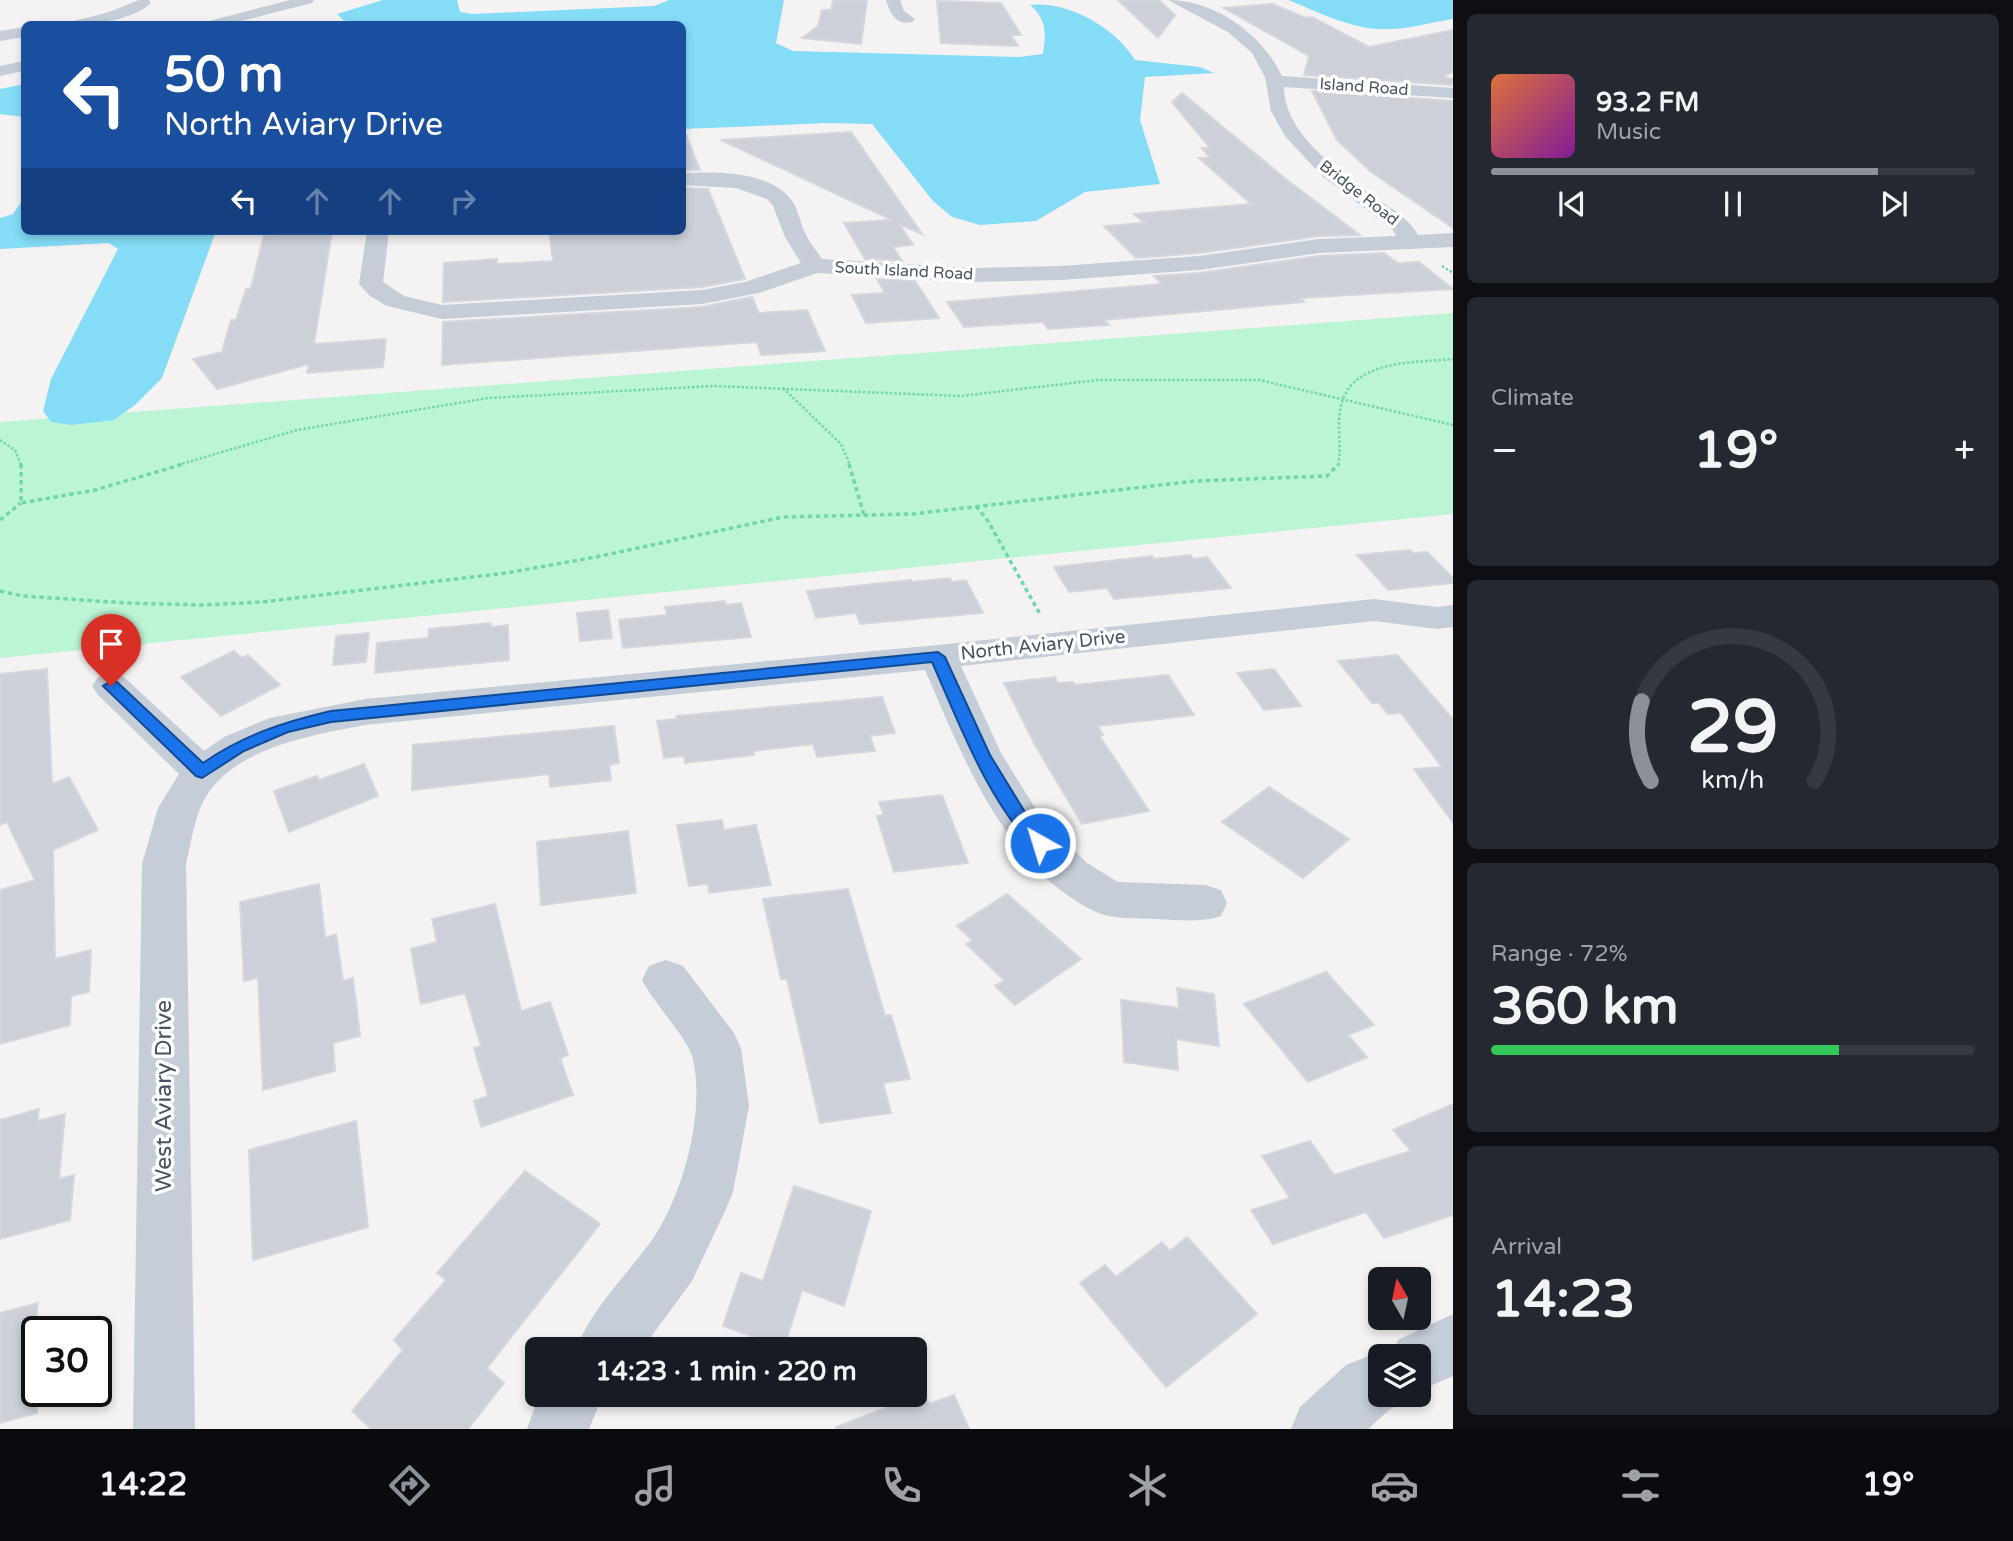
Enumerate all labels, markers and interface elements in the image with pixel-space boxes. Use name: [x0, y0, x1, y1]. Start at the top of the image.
text: 50 m: [164, 46, 283, 105]
icon: left: [49, 49, 140, 140]
street label: Island Road: [1319, 74, 1409, 100]
text: 93.2 FM: [1596, 87, 1699, 118]
text: North Aviary Drive: [164, 106, 443, 144]
text: Music: [1596, 118, 1661, 146]
street label: Bridge Road: [1316, 156, 1402, 230]
icon: left: [225, 182, 263, 220]
icon: ahead: [298, 182, 336, 220]
icon: ahead: [371, 182, 409, 220]
icon: right: [444, 182, 482, 220]
icon: previous: [1553, 185, 1591, 223]
icon: pause: [1714, 185, 1752, 223]
icon: next: [1875, 185, 1913, 223]
street label: South Island Road: [834, 257, 974, 285]
text: Climate: [1491, 384, 1574, 412]
text: 19°: [1693, 419, 1778, 482]
text: −: [1491, 428, 1518, 474]
text: +: [1954, 428, 1975, 474]
pin: [81, 614, 141, 686]
icon: arrive: [92, 625, 130, 663]
street label: North Aviary Drive: [959, 625, 1127, 665]
text: 29: [1687, 684, 1779, 772]
text: km/h: [1702, 764, 1764, 794]
position arrow: [1003, 806, 1077, 880]
text: Range · 72%: [1491, 940, 1627, 968]
text: 360 km: [1491, 975, 1679, 1038]
street label: West Aviary Drive: [150, 1000, 178, 1192]
text: Arrival: [1491, 1233, 1562, 1261]
north arrow: [1368, 1267, 1432, 1330]
map controls: [1368, 1267, 1431, 1407]
text: 14:23: [1491, 1268, 1635, 1331]
speed limit sign: 30: [21, 1316, 112, 1407]
button: layers: [1368, 1344, 1431, 1407]
text: 14:23 · 1 min · 220 m: [595, 1356, 857, 1387]
icon: directions: [385, 1461, 434, 1510]
icon: music: [631, 1461, 680, 1510]
icon: phone: [877, 1461, 926, 1510]
icon: climate: [1123, 1461, 1172, 1510]
icon: car: [1370, 1461, 1419, 1510]
icon: filters: [1616, 1461, 1665, 1510]
text: 14:22: [99, 1466, 187, 1504]
text: 19°: [1862, 1466, 1914, 1504]

